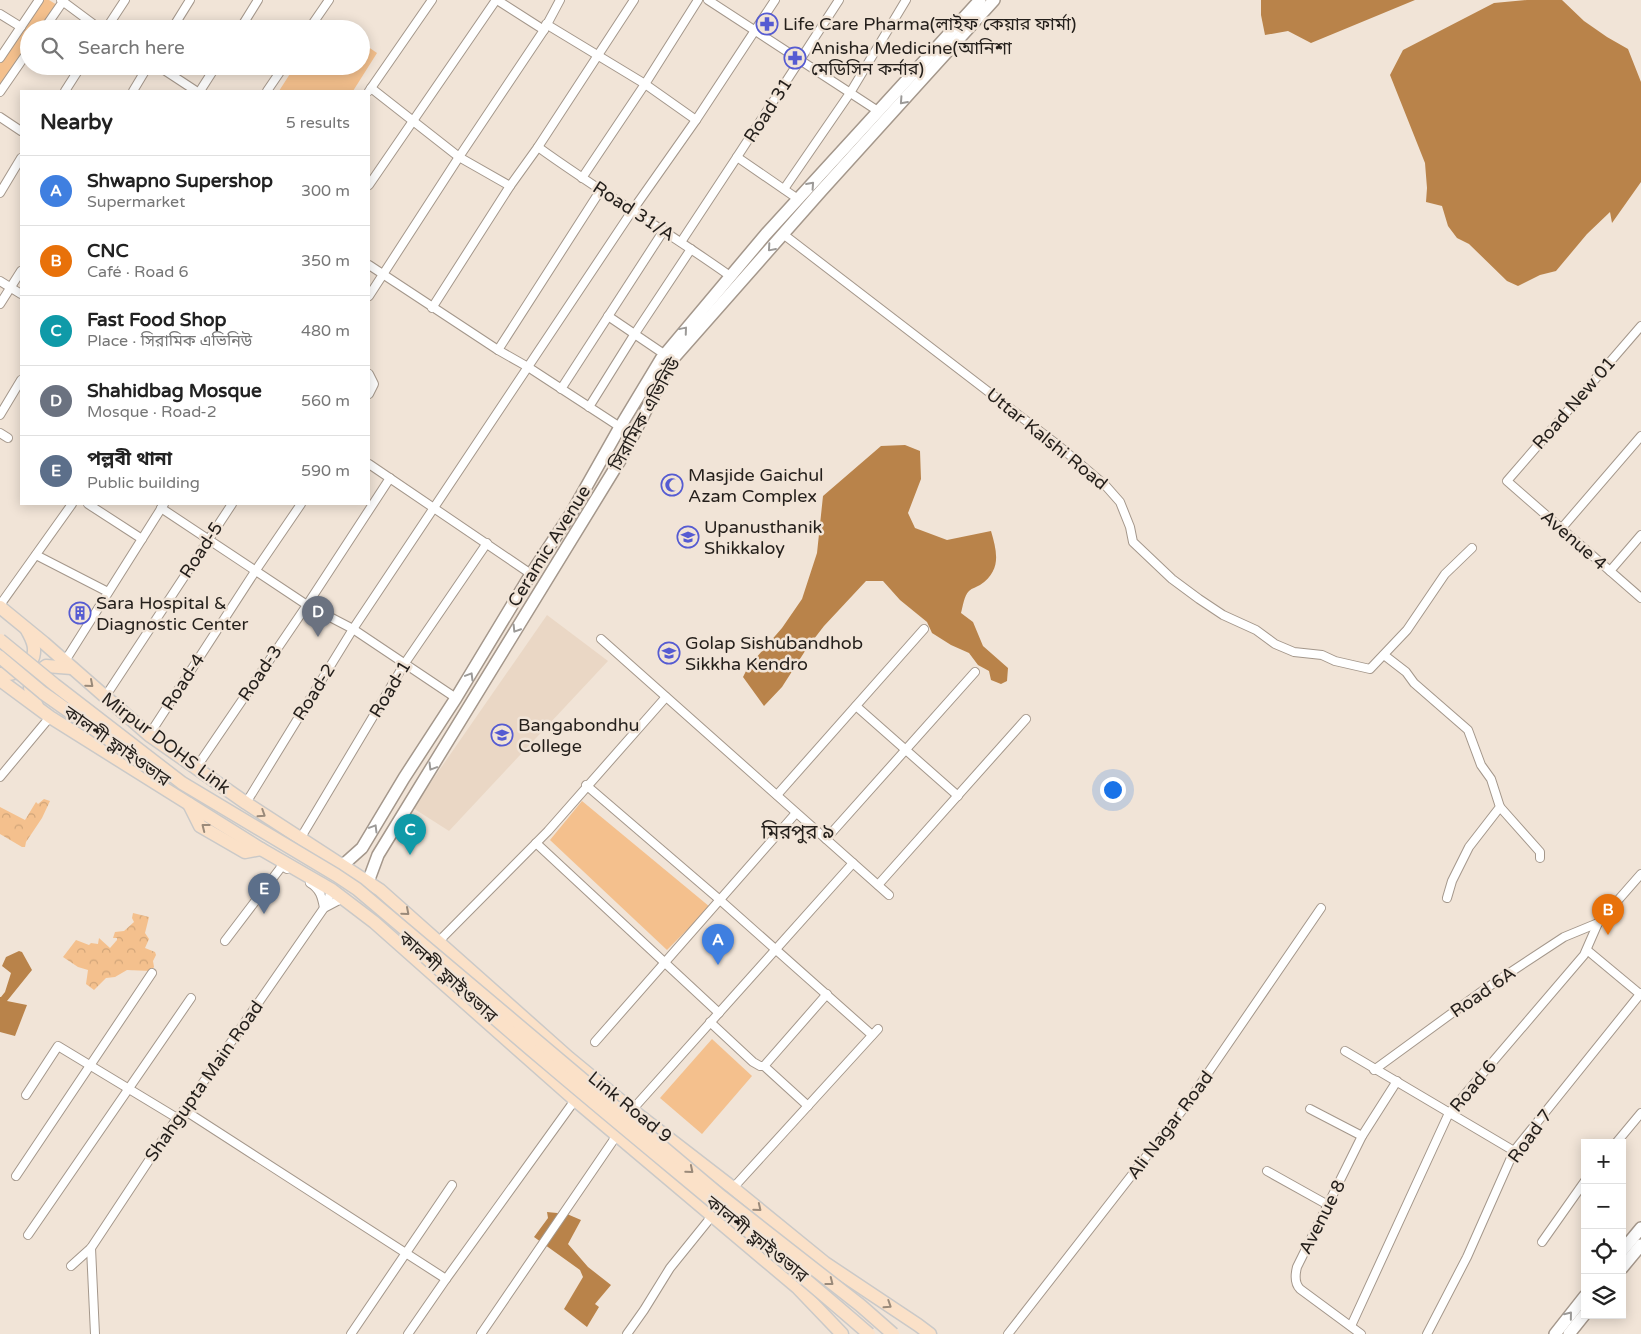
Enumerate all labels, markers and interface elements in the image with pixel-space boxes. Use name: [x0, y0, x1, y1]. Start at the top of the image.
pharmacy icon: Life Care Pharma(লাইফ কেয়ার ফার্মা): [755, 12, 779, 36]
place label: Life Care Pharma(লাইফ কেয়ার ফার্মা): [783, 13, 1076, 35]
search box: [20, 20, 370, 75]
icon: search: [38, 34, 66, 62]
text: Search here: [78, 37, 185, 59]
place label: Anisha Medicine(আনিশা মেডিসিন কর্নার): [811, 37, 1012, 80]
pharmacy icon: Anisha Medicine(আনিশা মেডিসিন কর্নার): [783, 46, 807, 70]
street label: Road 31: [739, 74, 797, 146]
one-way arrow: [899, 95, 908, 104]
text: Nearby: [40, 110, 113, 135]
text: 5 results: [286, 113, 350, 133]
text: Shwapno Supershop: [87, 170, 273, 192]
street label: Road 31/A: [589, 176, 679, 246]
text: A: [50, 181, 62, 201]
text: 300 m: [301, 181, 350, 201]
one-way arrow: [805, 181, 814, 190]
text: Supermarket: [87, 192, 185, 212]
text: CNC: [87, 240, 129, 262]
one-way arrow: [768, 242, 777, 251]
text: B: [50, 251, 62, 271]
text: 350 m: [301, 251, 350, 271]
text: Café · Road 6: [87, 262, 189, 282]
text: Fast Food Shop: [87, 309, 227, 331]
text: C: [50, 321, 62, 341]
text: 480 m: [301, 321, 350, 341]
one-way arrow: [679, 327, 687, 336]
text: Place · সিরামিক এভিনিউ: [87, 331, 252, 351]
street label: Road New 01: [1528, 352, 1620, 454]
street label: সিরামিক এভিনিউ: [604, 354, 685, 475]
text: Shahidbag Mosque: [87, 380, 262, 402]
street label: Uttar Kalshi Road: [982, 383, 1112, 495]
text: D: [50, 391, 62, 411]
text: 560 m: [301, 391, 350, 411]
text: Mosque · Road-2: [87, 402, 217, 422]
text: পল্লবী থানা: [87, 448, 172, 470]
text: E: [51, 461, 61, 481]
text: 590 m: [301, 461, 350, 481]
place label: Masjide Gaichul Azam Complex: [688, 464, 824, 507]
text: Public building: [87, 473, 200, 493]
mosque icon: Masjide Gaichul Azam Complex: [660, 473, 684, 497]
street label: Ceramic Avenue: [503, 481, 595, 611]
street label: Avenue 4: [1536, 505, 1612, 575]
place label: Upanusthanik Shikkaloy: [704, 516, 823, 559]
street label: Road-5: [175, 518, 227, 582]
school or university icon: Upanusthanik Shikkaloy: [676, 525, 700, 549]
place label: Sara Hospital & Diagnostic Center: [96, 592, 248, 635]
pin: D: [302, 596, 334, 637]
building icon: Sara Hospital & Diagnostic Center: [68, 601, 92, 625]
one-way arrow: [513, 623, 522, 632]
place label: Golap Sishubandhob Sikkha Kendro: [685, 632, 863, 675]
street label: Road-3: [233, 641, 287, 705]
school or university icon: Golap Sishubandhob Sikkha Kendro: [657, 641, 681, 665]
street label: Road-4: [157, 650, 209, 714]
street label: Road-1: [364, 656, 416, 722]
street label: Road-2: [288, 660, 340, 724]
one-way arrow: [463, 672, 473, 681]
one-way arrow: [85, 678, 94, 687]
street label: Mirpur DOHS Link: [97, 687, 235, 799]
street label: কালশী ফ্লাইওভার: [59, 701, 175, 791]
place label: Bangabondhu College: [518, 714, 640, 757]
school or university icon: Bangabondhu College: [490, 723, 514, 747]
one-way arrow: [428, 762, 438, 771]
your location: [1100, 777, 1126, 803]
one-way arrow: [256, 807, 265, 817]
pin: C: [394, 814, 426, 855]
district label: মিরপুর ৯: [761, 820, 834, 845]
one-way arrow: [201, 824, 210, 833]
one-way arrow: [367, 824, 377, 833]
pin: E: [248, 873, 280, 914]
pin: B: [1592, 894, 1624, 935]
one-way arrow: [400, 907, 409, 915]
pin: A: [702, 924, 734, 965]
street label: কালশী ফ্লাইওভার: [393, 926, 502, 1027]
street label: Road 6A: [1446, 962, 1520, 1022]
street label: Shahgupta Main Road: [140, 996, 268, 1166]
street label: Road 6: [1445, 1055, 1501, 1117]
street label: Link Road 9: [584, 1067, 676, 1147]
street label: Ali Nagar Road: [1122, 1067, 1218, 1183]
street label: Road 7: [1503, 1105, 1557, 1167]
map controls: [1581, 1139, 1626, 1319]
button: +: [1581, 1139, 1626, 1184]
one-way arrow: [684, 1164, 693, 1173]
street label: Avenue 8: [1294, 1176, 1350, 1258]
button: −: [1581, 1184, 1626, 1229]
street label: কালশী ফ্লাইওভার: [701, 1190, 813, 1287]
one-way arrow: [752, 1203, 761, 1211]
button: locate: [1581, 1229, 1626, 1274]
button: layers: [1581, 1274, 1626, 1319]
one-way arrow: [824, 1276, 834, 1285]
one-way arrow: [883, 1299, 892, 1308]
one-way arrow: [1564, 1312, 1572, 1321]

